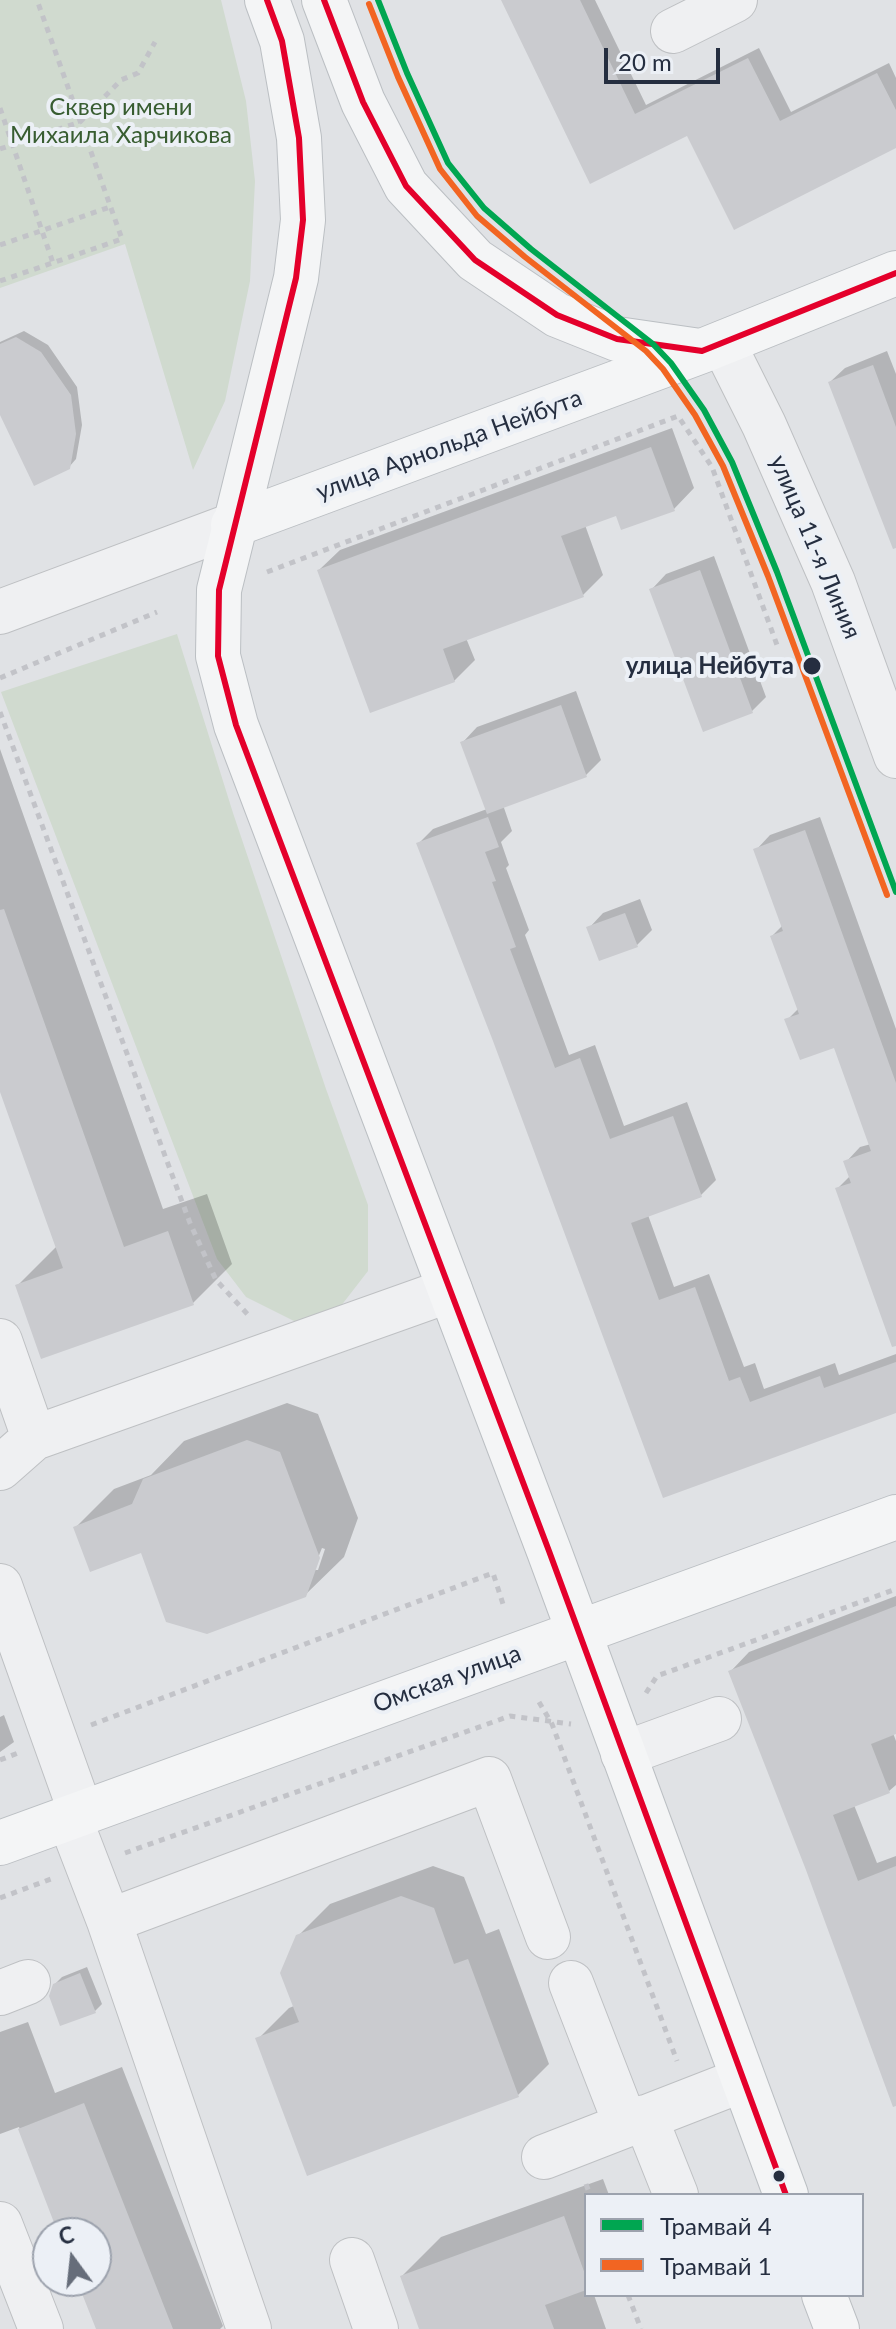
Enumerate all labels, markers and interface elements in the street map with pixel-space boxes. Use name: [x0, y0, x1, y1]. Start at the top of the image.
scale bar: [608, 32, 724, 82]
text: 20 m: [618, 47, 672, 76]
park label: Сквер имени Михаила Харчикова: [10, 93, 232, 149]
street label: улица Арнольда Нейбута: [312, 383, 586, 507]
street label: улица 11-я Линия: [763, 451, 867, 643]
place label: улица Нейбута: [626, 652, 794, 680]
marker: улица Нейбута: [801, 655, 823, 677]
street label: Омская улица: [369, 1639, 525, 1719]
unlabelled marker: [771, 2168, 787, 2184]
legend: [584, 2193, 864, 2297]
text: Трамвай 4: [660, 2211, 772, 2240]
north arrow: [32, 2217, 112, 2297]
text: С: [56, 2220, 77, 2250]
text: Трамвай 1: [660, 2251, 772, 2280]

